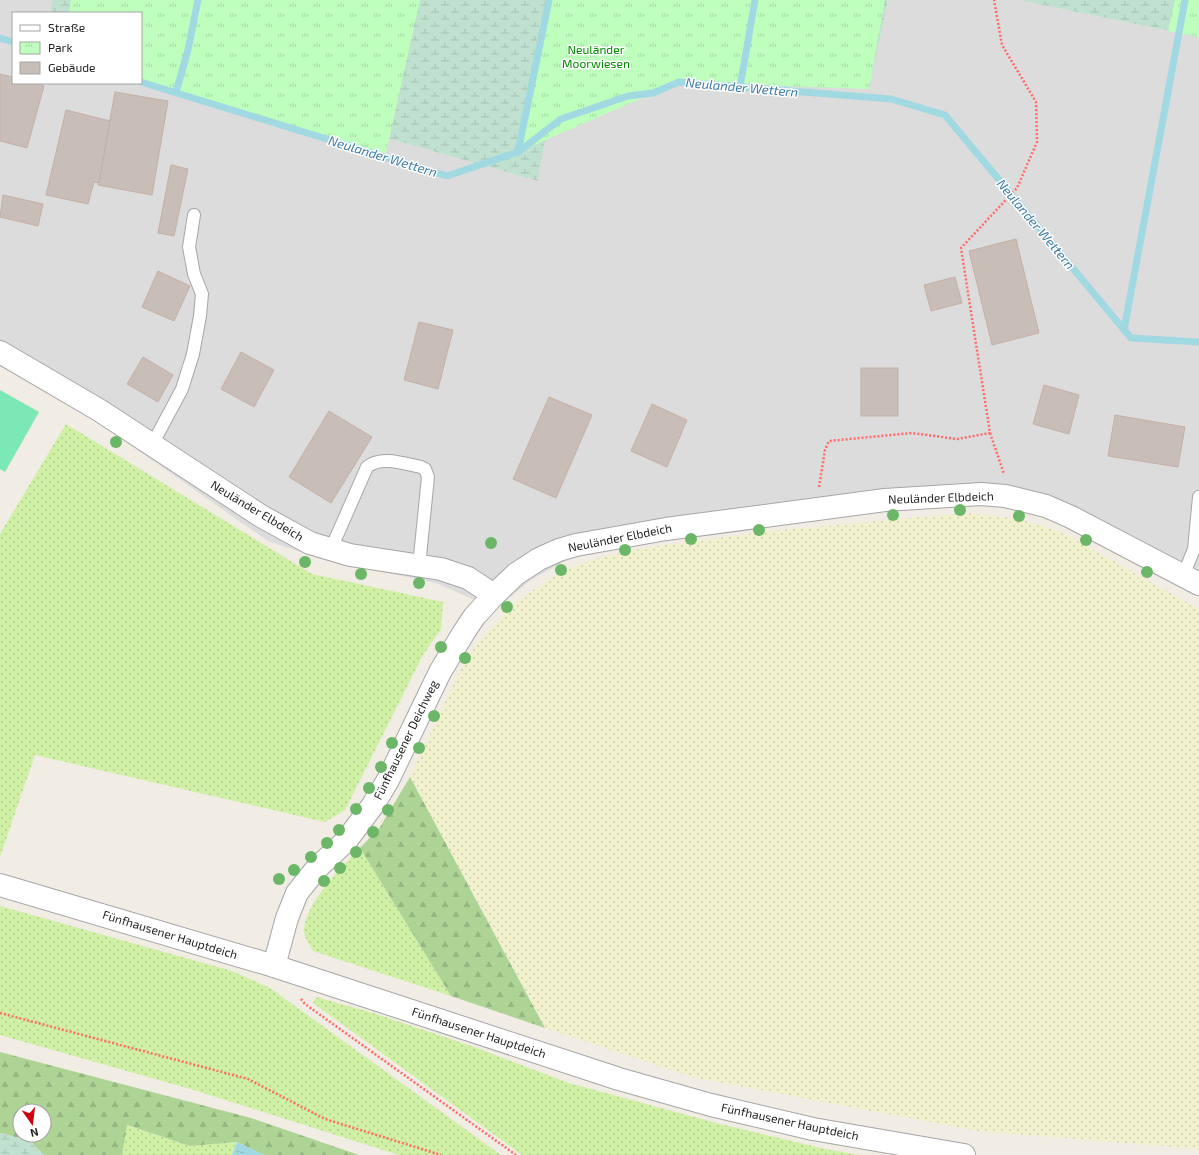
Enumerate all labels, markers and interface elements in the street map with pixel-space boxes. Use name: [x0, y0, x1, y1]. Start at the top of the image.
legend: [12, 12, 142, 84]
text: Straße: [48, 20, 85, 34]
text: Park: [48, 40, 73, 54]
park label: Neuländer Moorwiesen: [562, 42, 630, 70]
text: Gebäude: [48, 60, 96, 74]
water label: Neulander Wettern: [685, 74, 799, 100]
water label: Neulander Wettern: [327, 132, 439, 180]
water label: Neulander Wettern: [994, 176, 1078, 272]
street label: Neuländer Elbdeich: [209, 477, 306, 543]
street label: Neuländer Elbdeich: [888, 488, 994, 506]
street label: Neuländer Elbdeich: [567, 520, 673, 554]
street label: Fünfhausener Deichweg: [370, 677, 440, 802]
street label: Fünfhausener Hauptdeich: [101, 907, 239, 961]
street label: Fünfhausener Hauptdeich: [410, 1004, 548, 1060]
street label: Fünfhausener Hauptdeich: [720, 1100, 860, 1142]
north arrow: [12, 1103, 52, 1143]
text: N: [29, 1126, 40, 1140]

